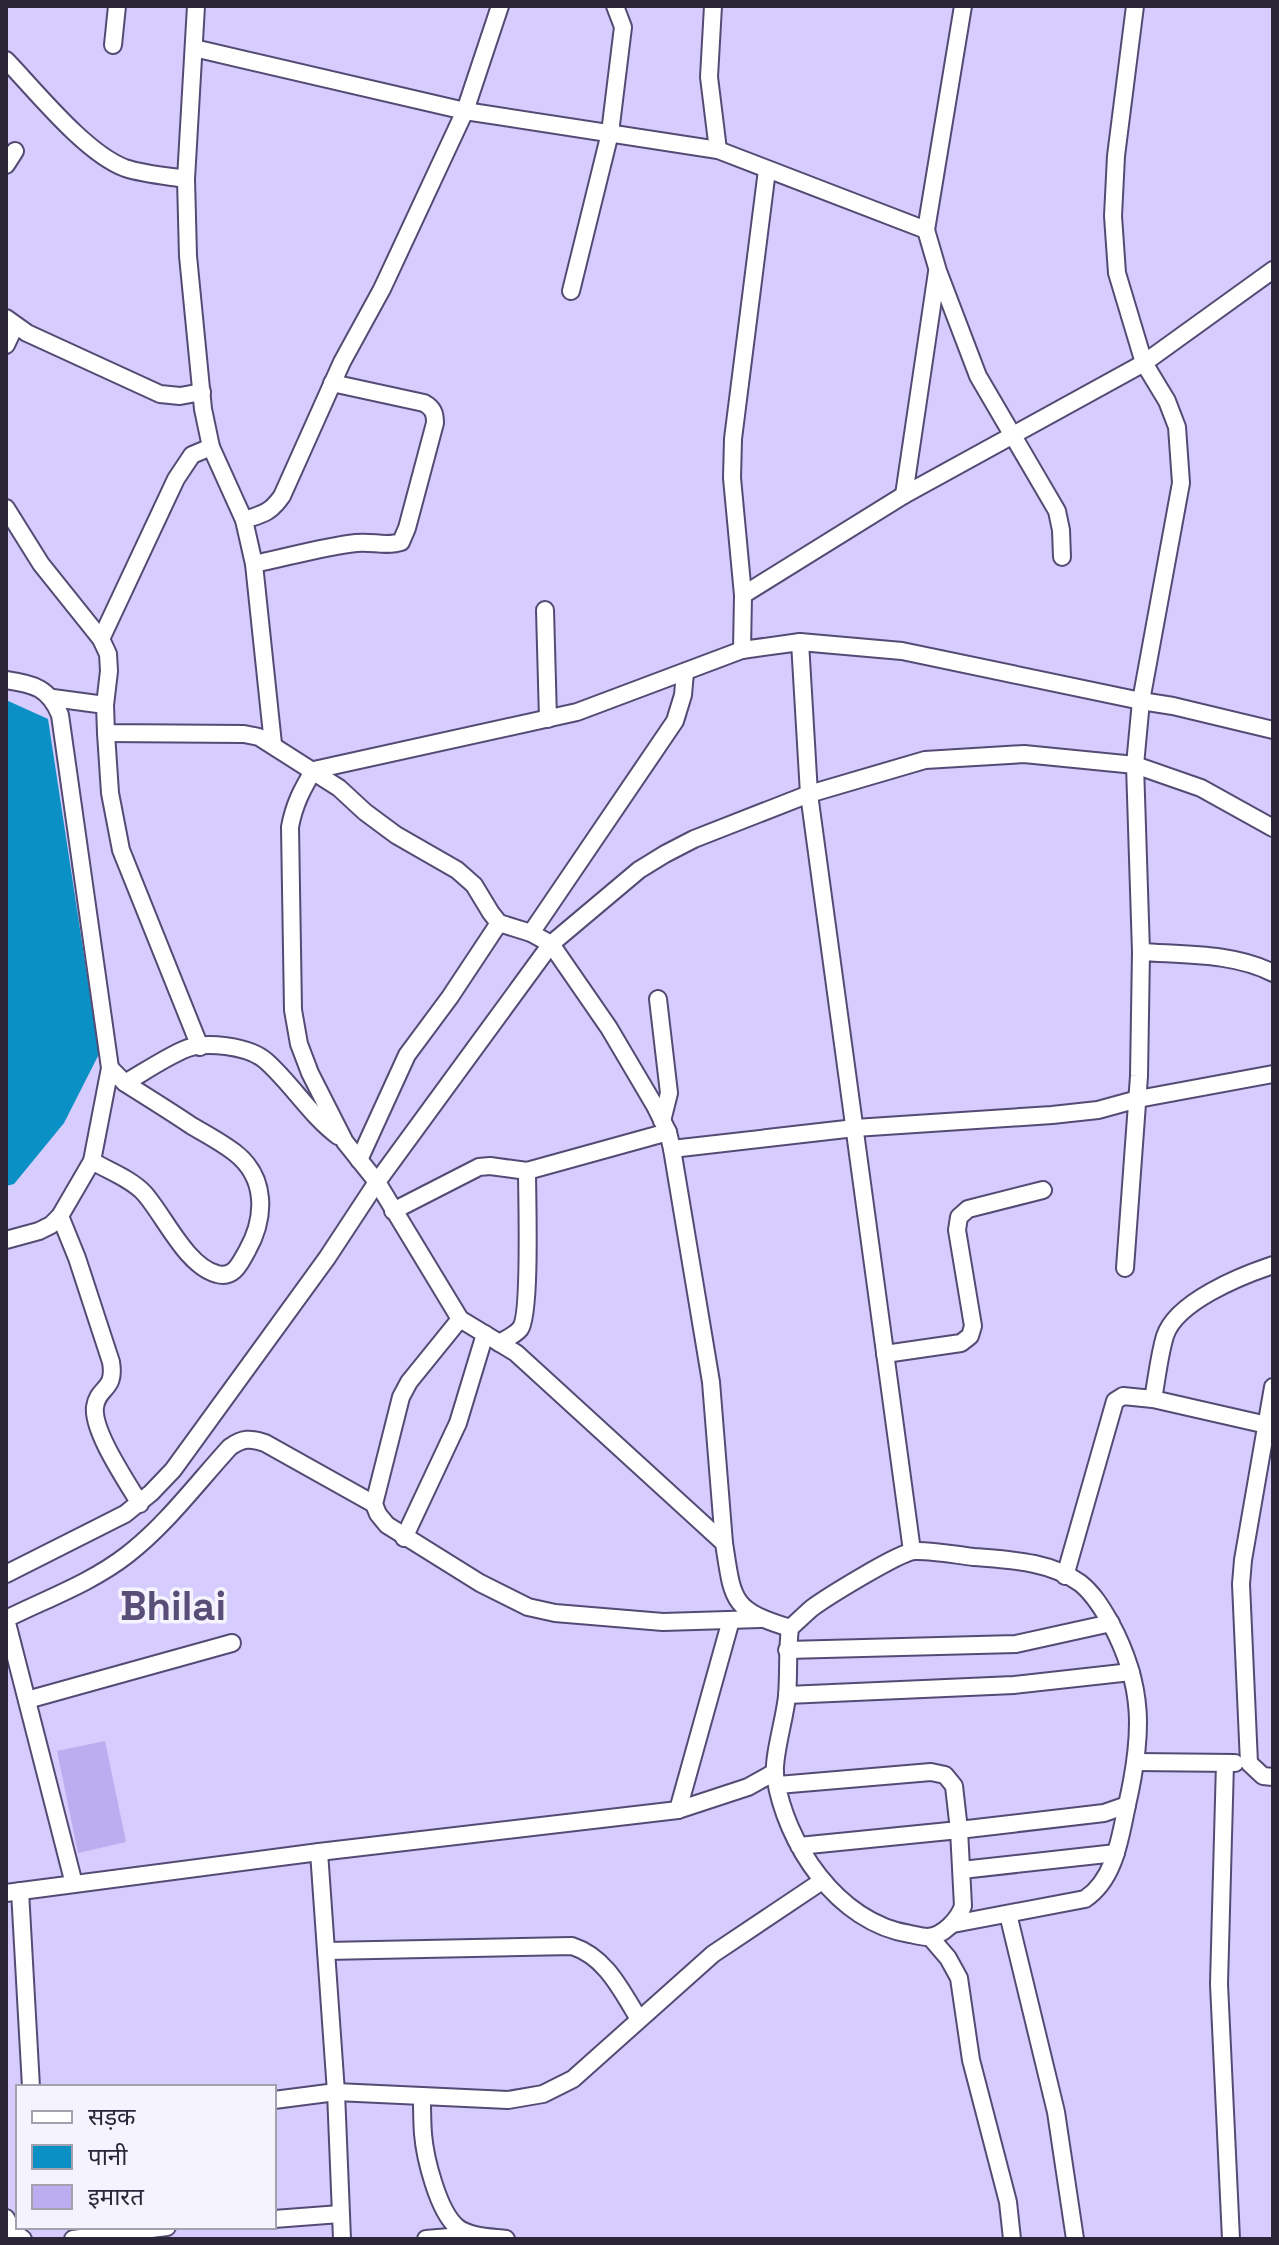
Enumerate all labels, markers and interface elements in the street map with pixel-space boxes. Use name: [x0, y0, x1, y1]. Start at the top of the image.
district label: Bhilai: [120, 1581, 226, 1632]
legend: [16, 2085, 276, 2229]
text: सड़क: [88, 2101, 136, 2132]
text: पानी: [88, 2141, 128, 2172]
text: इमारत: [88, 2181, 145, 2212]

